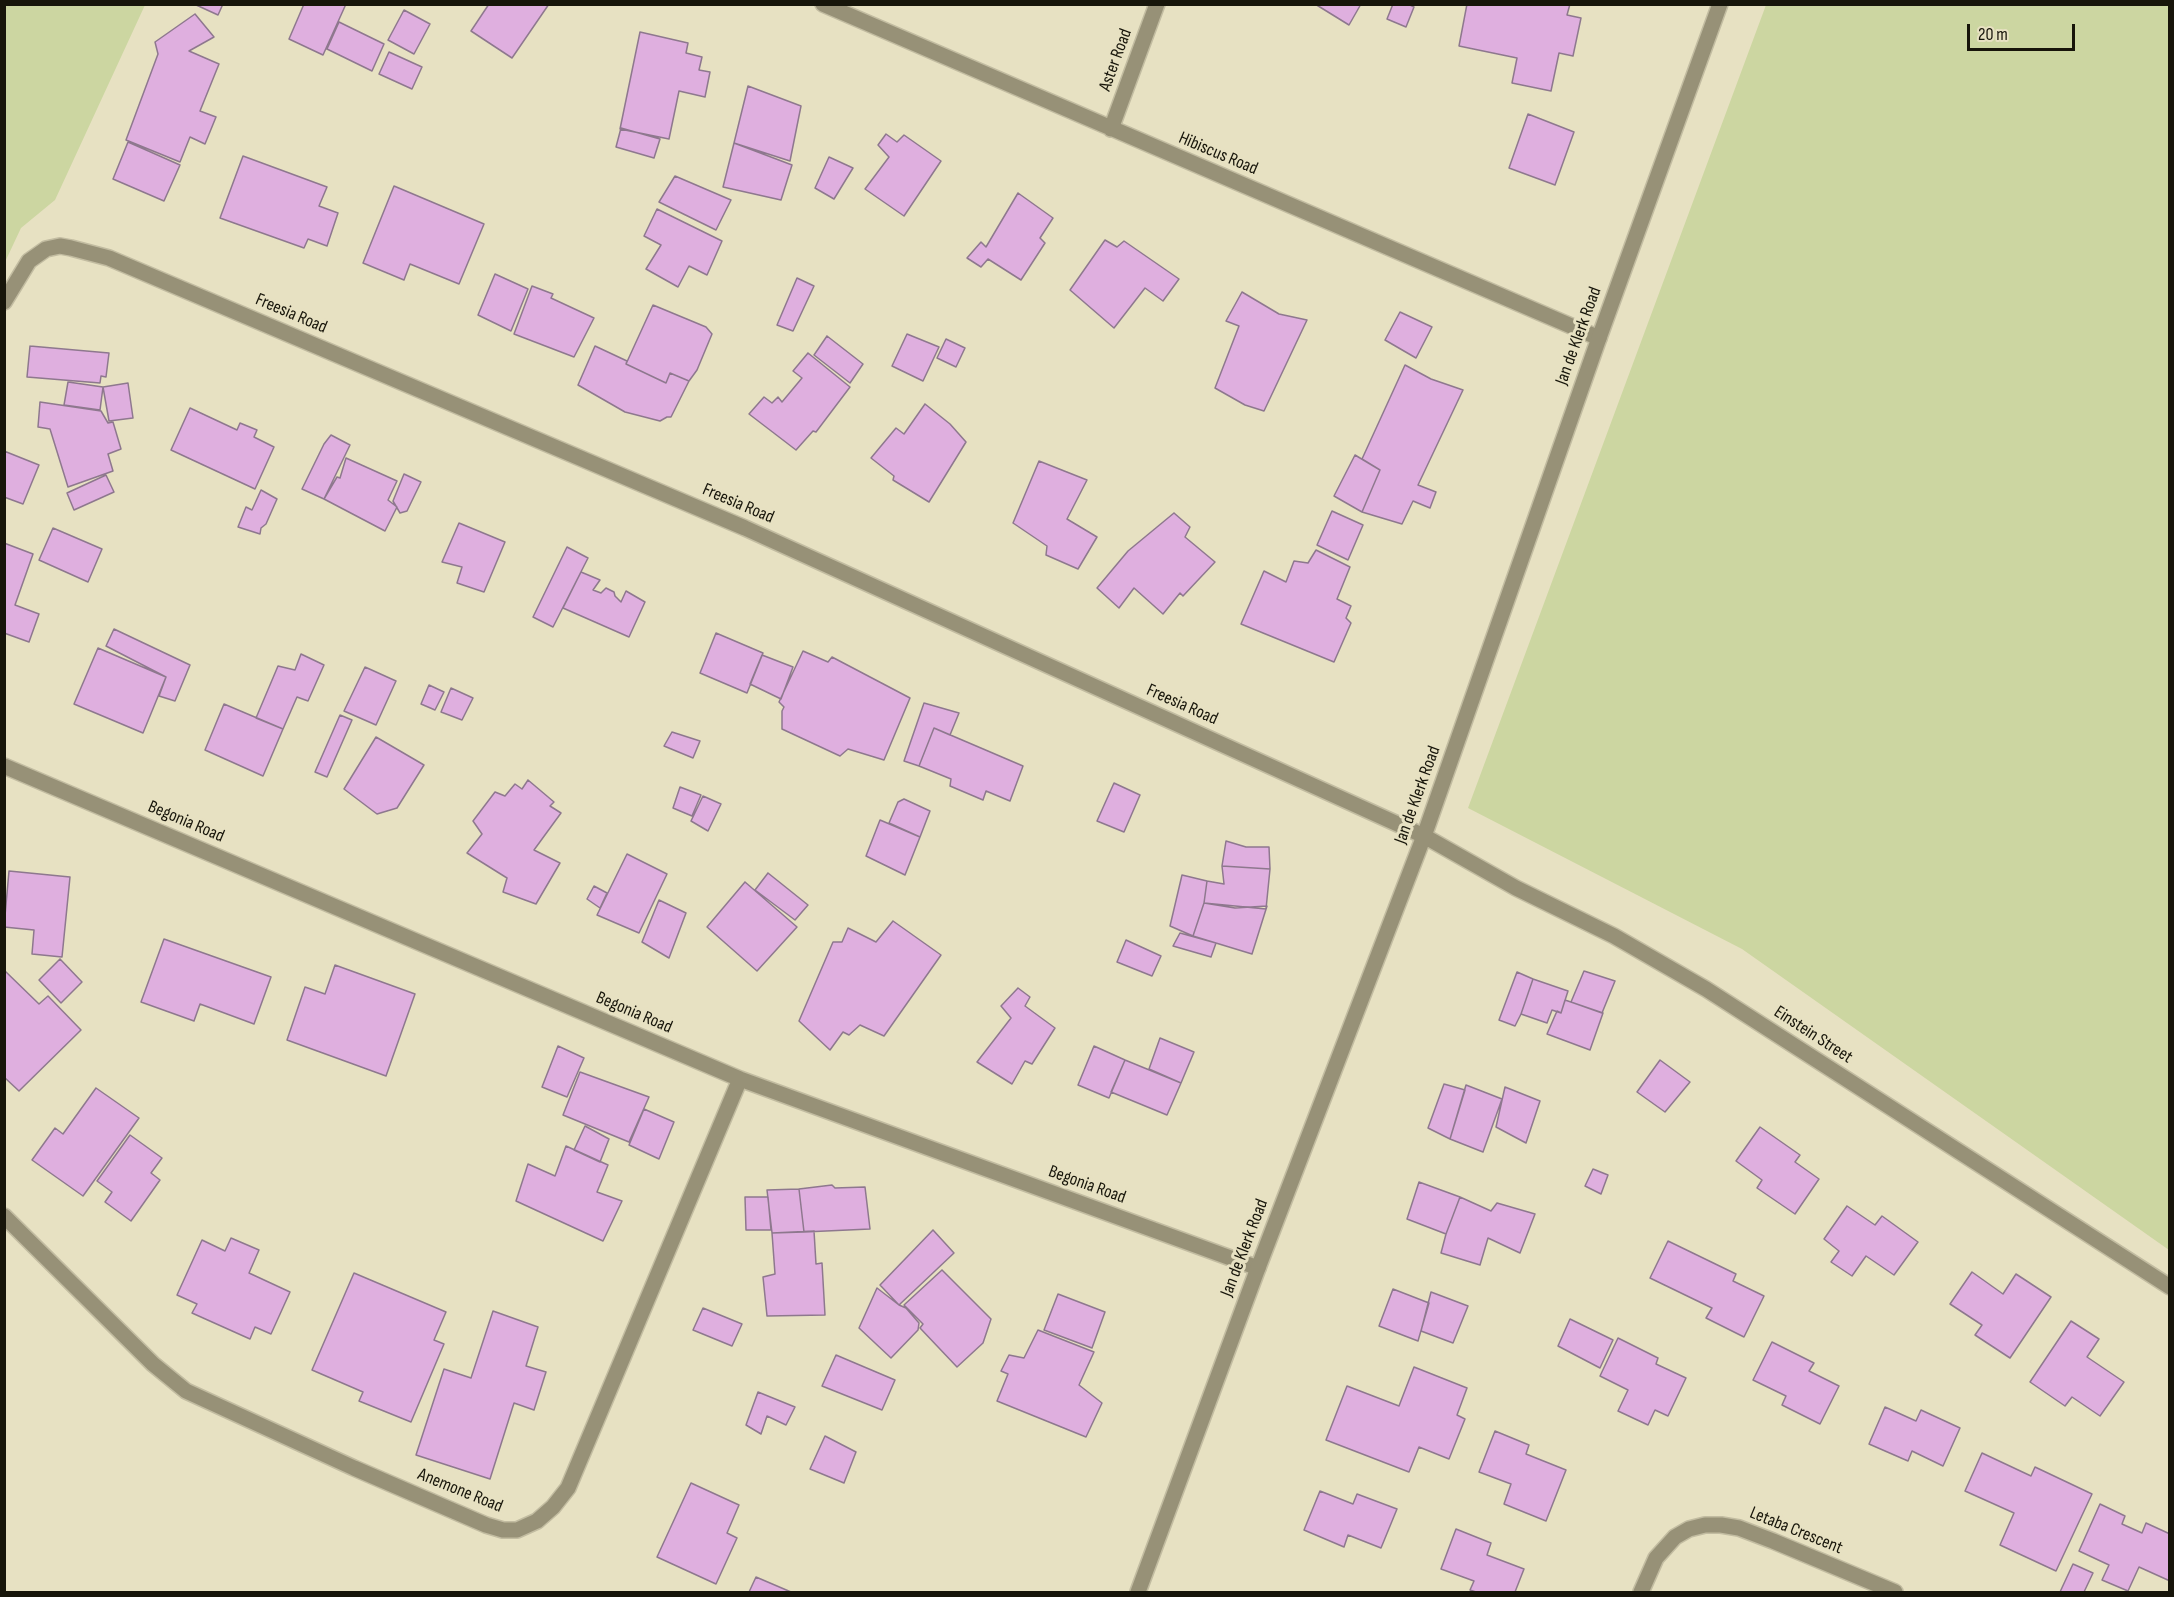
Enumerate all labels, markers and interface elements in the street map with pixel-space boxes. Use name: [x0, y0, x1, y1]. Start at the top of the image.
scale bar: [1970, 12, 2078, 50]
text: 20 m: [1978, 24, 2008, 45]
street label: Aster Road: [1095, 26, 1137, 94]
street label: Hibiscus Road: [1175, 128, 1261, 180]
street label: Jan de Klerk Road: [1551, 284, 1607, 388]
street label: Freesia Road: [252, 289, 330, 339]
street label: Freesia Road: [699, 479, 777, 529]
street label: Freesia Road: [1143, 680, 1221, 730]
street label: Jan de Klerk Road: [1390, 743, 1446, 847]
street label: Begonia Road: [145, 796, 227, 848]
street label: Begonia Road: [593, 987, 675, 1039]
street label: Einstein Street: [1770, 1002, 1856, 1068]
street label: Begonia Road: [1045, 1161, 1129, 1209]
street label: Jan de Klerk Road: [1217, 1196, 1273, 1300]
street label: Anemone Road: [414, 1464, 506, 1518]
street label: Letaba Crescent: [1746, 1503, 1846, 1559]

